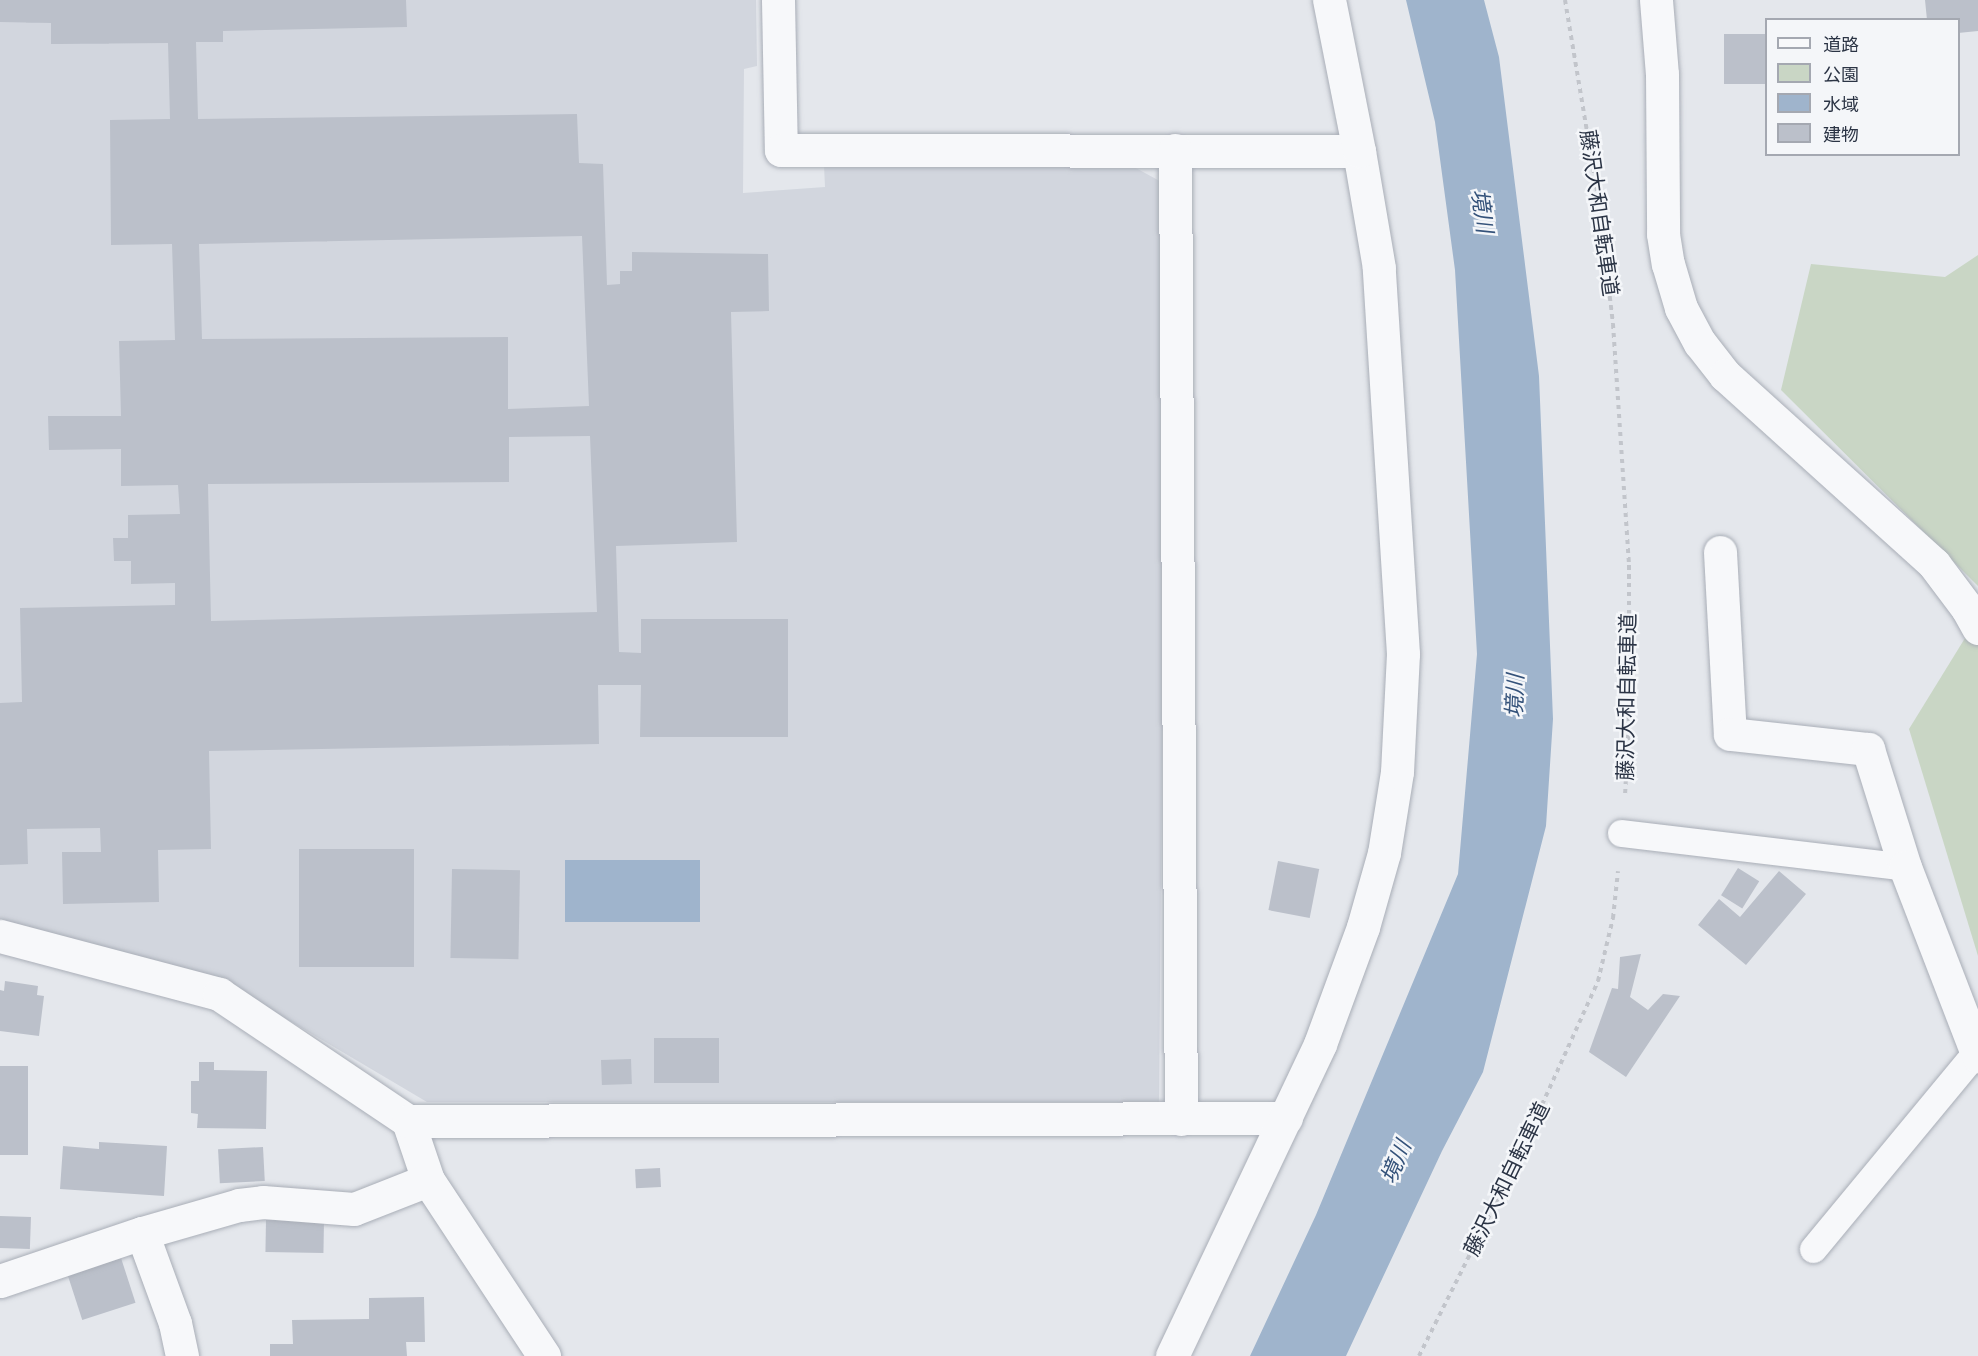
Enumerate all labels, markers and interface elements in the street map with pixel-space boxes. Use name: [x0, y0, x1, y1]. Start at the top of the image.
legend: [1765, 18, 1960, 156]
text: 道路: [1823, 34, 1859, 56]
text: 公園: [1823, 64, 1859, 86]
text: 水域: [1823, 94, 1859, 116]
text: 建物: [1823, 124, 1859, 146]
street label: 藤沢大和自転車道: [1575, 128, 1623, 298]
water label: 境川: [1466, 187, 1498, 235]
street label: 藤沢大和自転車道: [1613, 613, 1641, 781]
water label: 境川: [1501, 674, 1529, 718]
street label: 藤沢大和自転車道: [1459, 1098, 1555, 1260]
water label: 境川: [1375, 1137, 1417, 1187]

